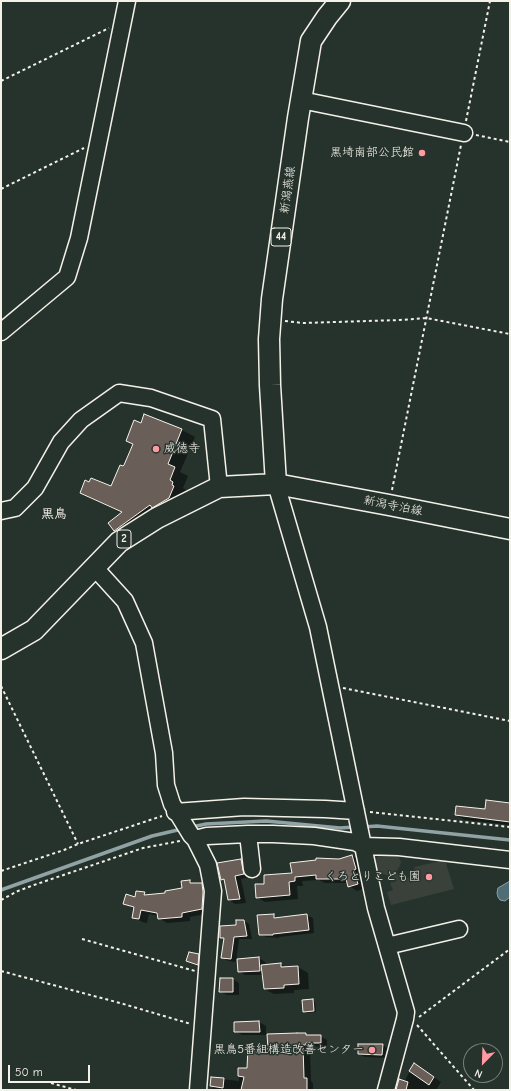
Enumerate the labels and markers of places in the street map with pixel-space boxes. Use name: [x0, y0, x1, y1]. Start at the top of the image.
place label: 黒埼南部公民館: [330, 146, 414, 160]
marker: 黒埼南部公民館: [417, 148, 427, 158]
place label: 威徳寺: [164, 442, 200, 456]
marker: 威徳寺: [151, 444, 161, 454]
place label: くろとりこども園: [325, 870, 421, 884]
marker: くろとりこども園: [424, 872, 434, 882]
place label: 黒鳥5番組構造改善センター: [213, 1043, 364, 1057]
marker: 黒鳥5番組構造改善センター: [367, 1045, 377, 1055]

